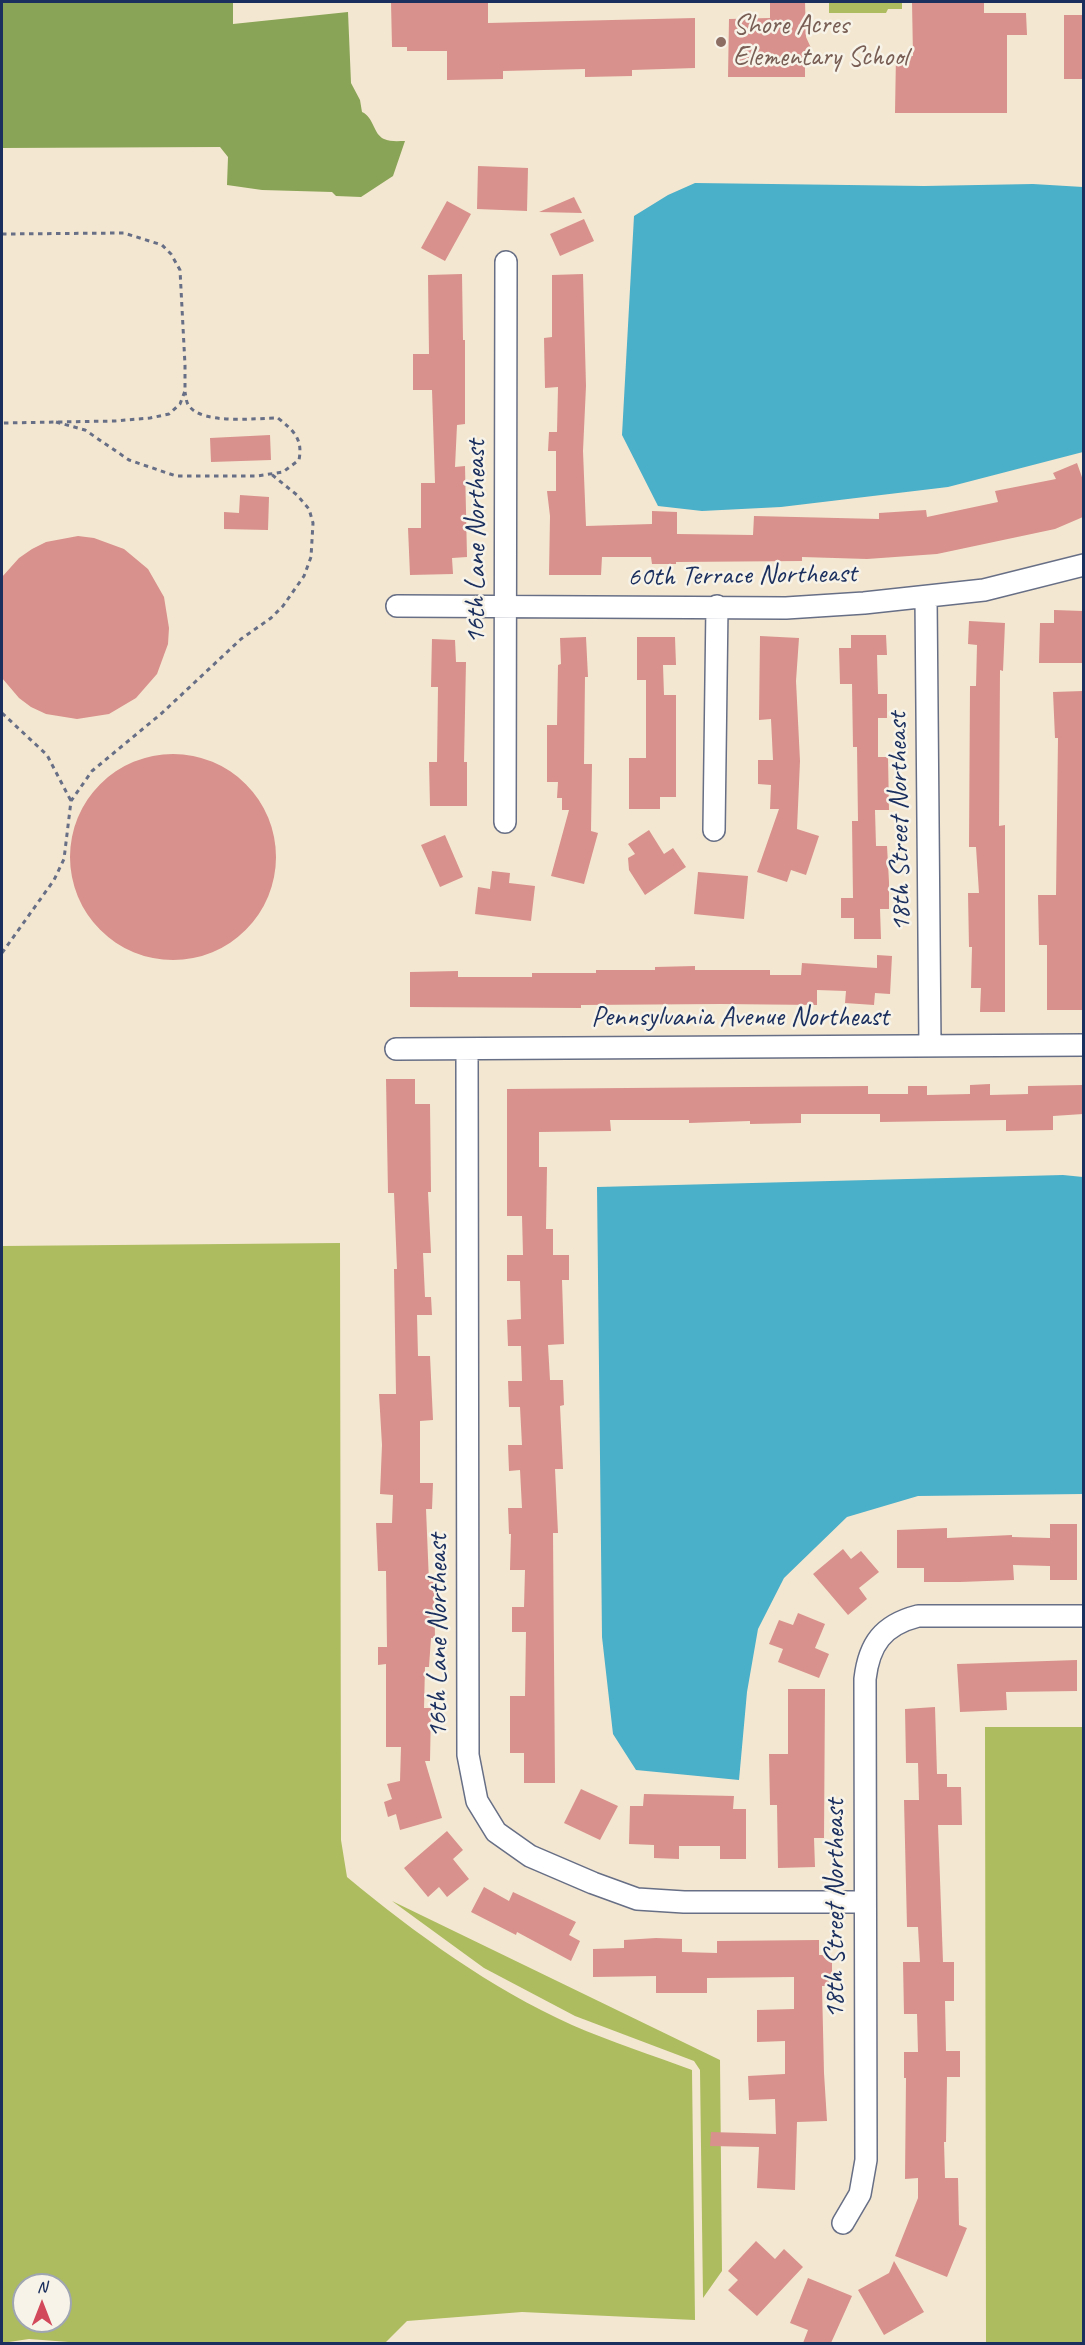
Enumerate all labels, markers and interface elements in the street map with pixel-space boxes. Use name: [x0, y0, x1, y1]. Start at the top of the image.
place label: Shore Acres Elementary School: [733, 9, 908, 75]
marker: Shore Acres Elementary School: [714, 35, 728, 49]
street label: 16th Lane Northeast: [460, 440, 494, 644]
street label: 60th Terrace Northeast: [627, 557, 857, 595]
street label: 18th Street Northeast: [881, 712, 919, 932]
street label: Pennsylvania Avenue Northeast: [591, 1001, 889, 1035]
street label: 16th Lane Northeast: [422, 1534, 456, 1738]
street label: 18th Street Northeast: [819, 1799, 853, 2019]
north arrow: [12, 2273, 72, 2333]
text: N: [37, 2277, 47, 2297]

